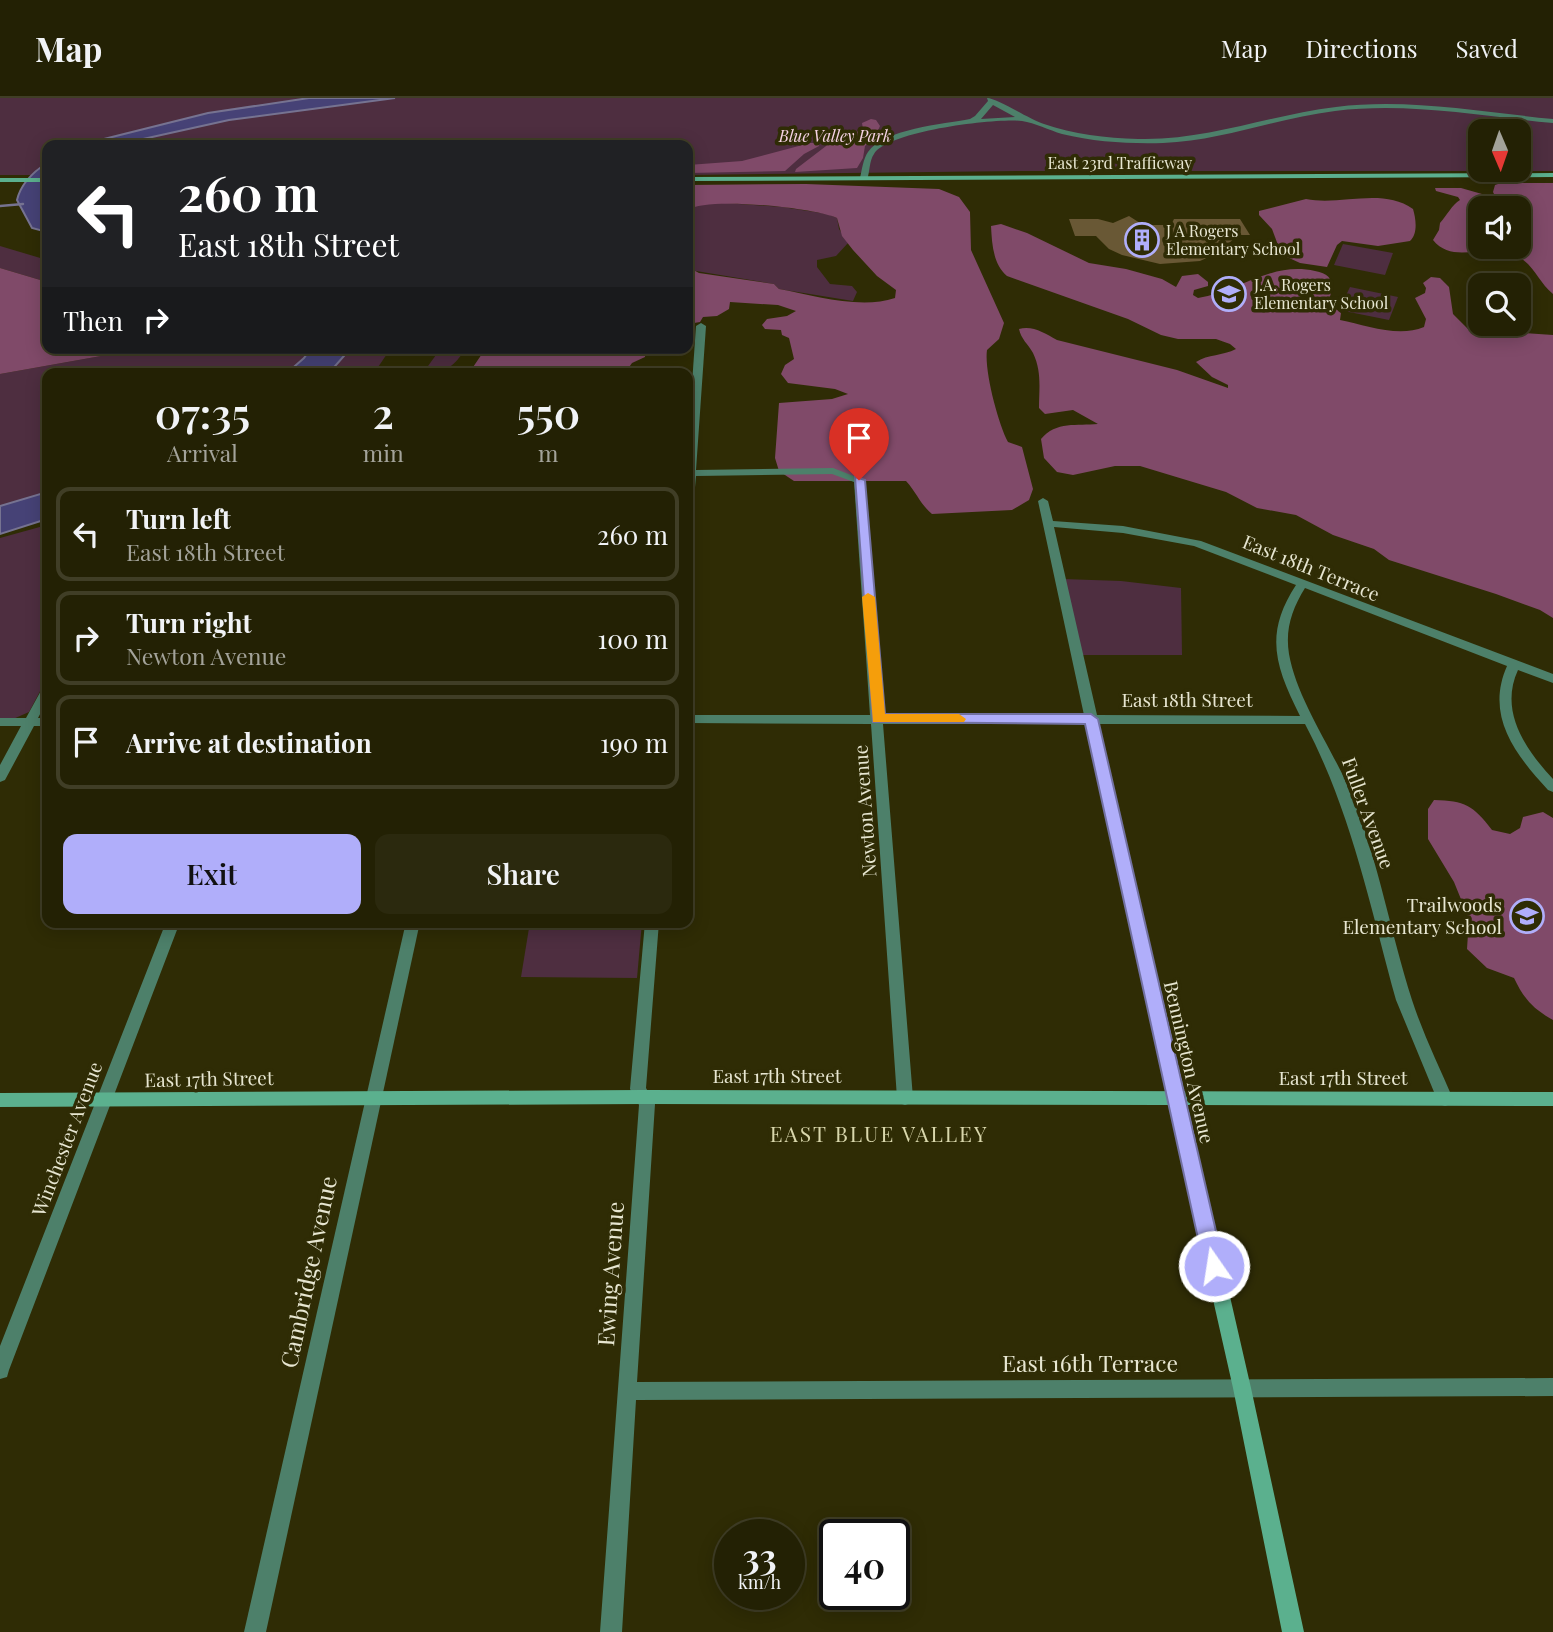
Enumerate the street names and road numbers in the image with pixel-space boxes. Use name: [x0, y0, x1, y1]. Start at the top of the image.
street label: East 23rd Trafficway: [1048, 152, 1192, 173]
street label: East 18th Terrace: [1239, 528, 1384, 606]
street label: East 18th Street: [1121, 686, 1253, 712]
street label: Newton Avenue: [846, 744, 882, 878]
street label: Fuller Avenue: [1337, 753, 1401, 872]
street label: Bennington Avenue: [1159, 978, 1221, 1146]
street label: Winchester Avenue: [24, 1058, 107, 1220]
street label: East 17th Street: [712, 1062, 842, 1088]
street label: East 17th Street: [144, 1064, 274, 1092]
street label: East 17th Street: [1278, 1064, 1408, 1090]
street label: Cambridge Avenue: [272, 1173, 343, 1370]
street label: Ewing Avenue: [589, 1201, 630, 1347]
street label: East 16th Terrace: [1002, 1347, 1178, 1378]

